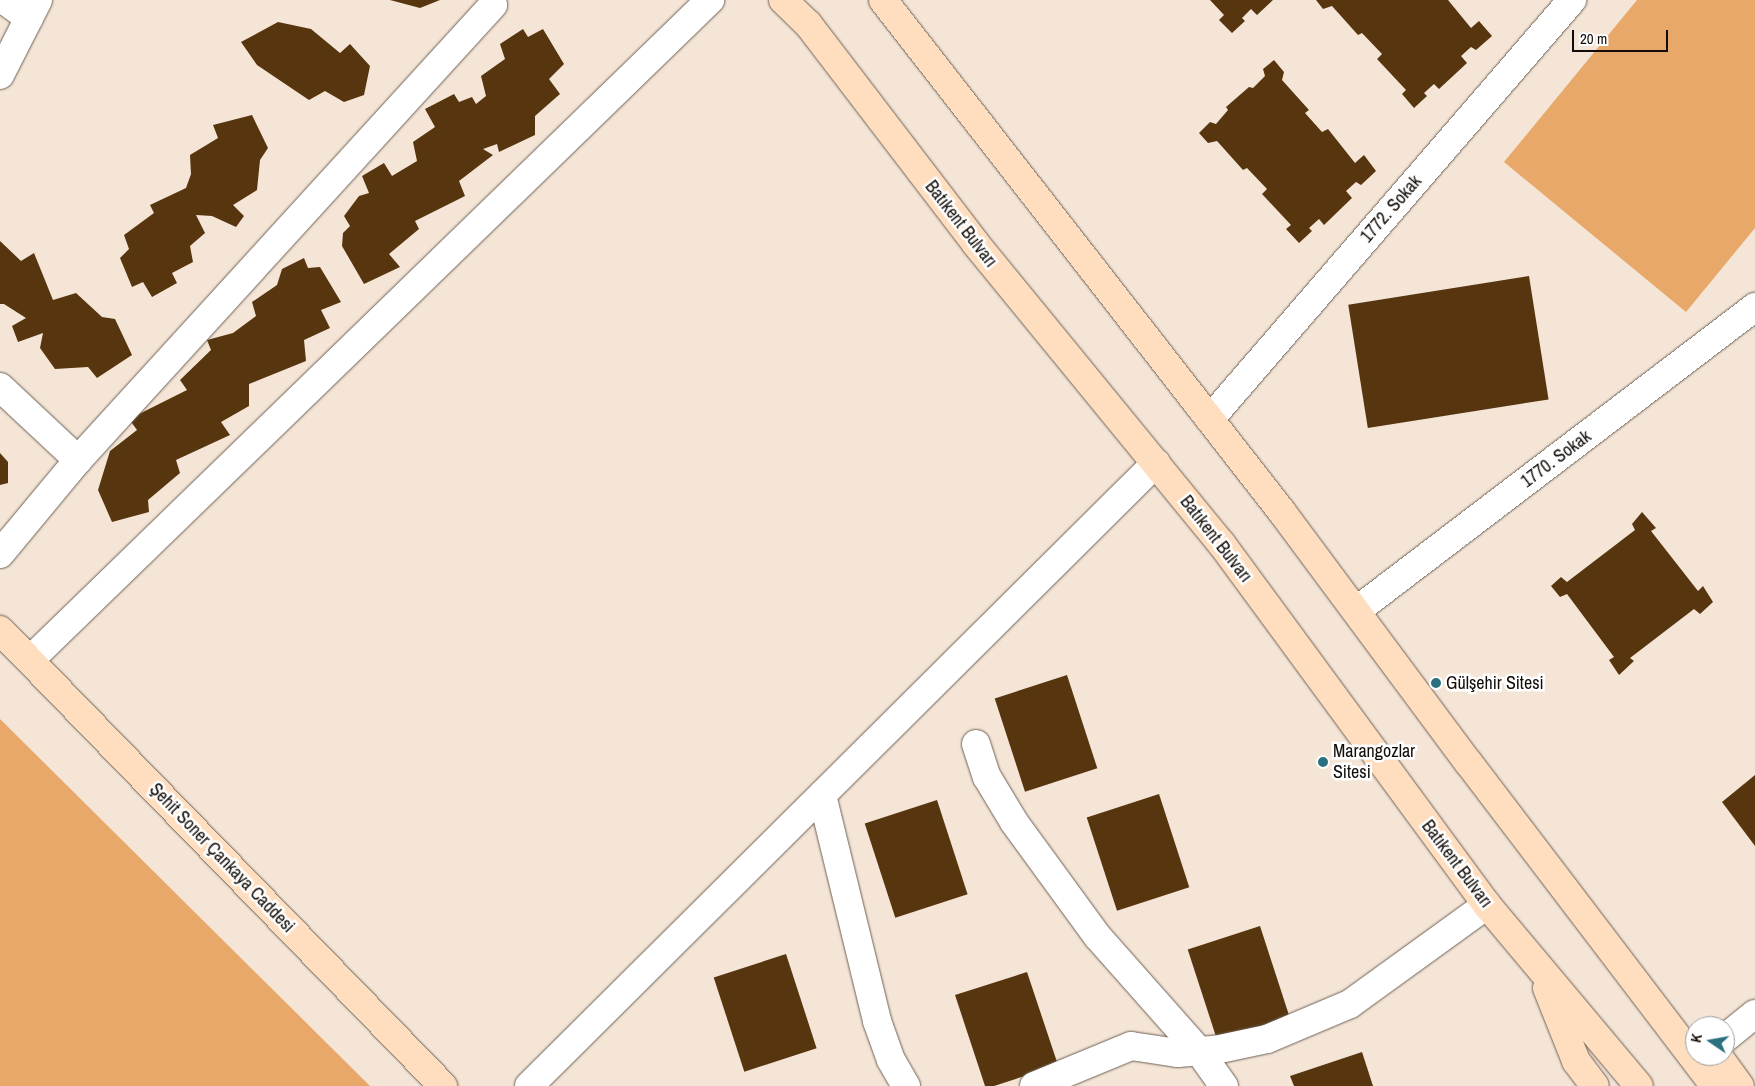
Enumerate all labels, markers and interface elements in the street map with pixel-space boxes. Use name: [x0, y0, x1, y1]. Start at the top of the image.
scale bar: [1575, 20, 1671, 52]
text: 20 m: [1580, 28, 1607, 49]
street label: 1772. Sokak: [1356, 171, 1426, 247]
street label: Batıkent Bulvarı: [920, 176, 1002, 272]
street label: 1770. Sokak: [1517, 426, 1595, 492]
street label: Batıkent Bulvarı: [1175, 491, 1257, 587]
place label: Gülşehir Sitesi: [1446, 672, 1544, 694]
marker: Gülşehir Sitesi: [1430, 677, 1442, 689]
place label: Marangozlar Sitesi: [1333, 741, 1415, 784]
marker: Marangozlar Sitesi: [1317, 756, 1329, 768]
street label: Şehit Soner Çankaya Caddesi: [145, 779, 299, 937]
street label: Batıkent Bulvarı: [1417, 816, 1497, 912]
north arrow: [1685, 1016, 1735, 1066]
text: K: [1687, 1032, 1706, 1044]

